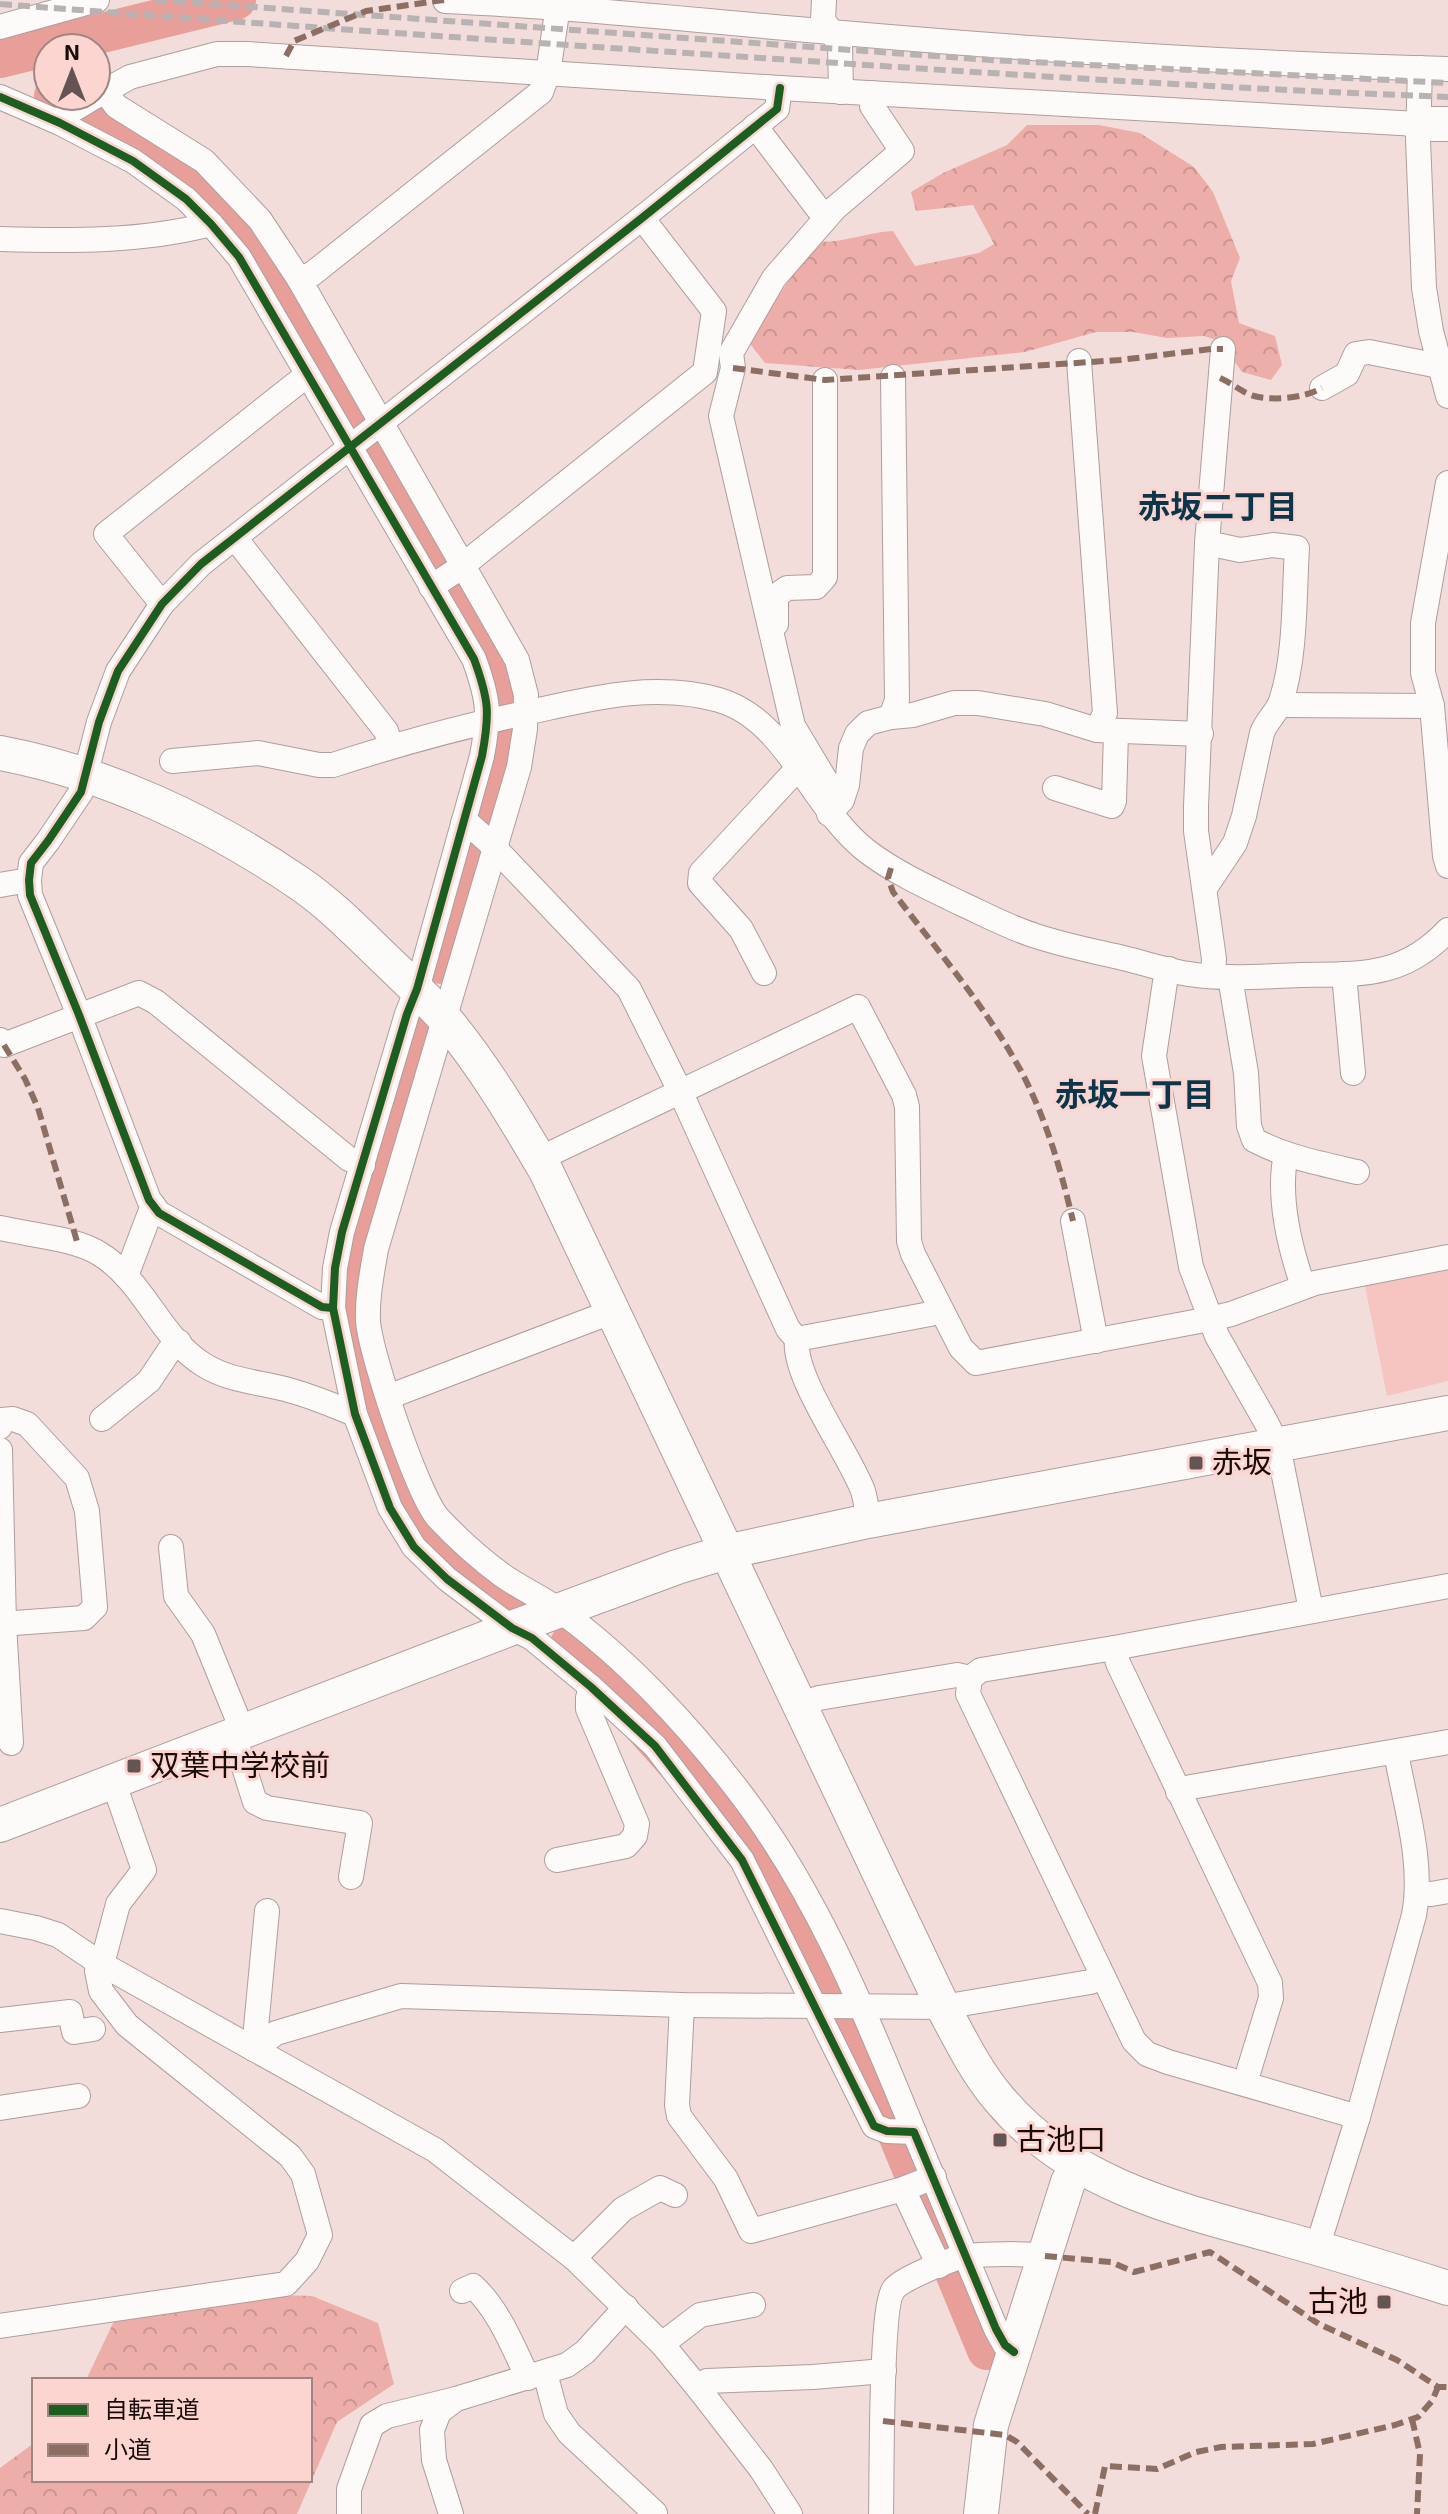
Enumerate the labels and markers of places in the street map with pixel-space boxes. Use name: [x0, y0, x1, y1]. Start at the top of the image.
place label: 赤坂: [1212, 1443, 1272, 1479]
marker: 赤坂: [1187, 1454, 1205, 1472]
place label: 双葉中学校前: [150, 1746, 330, 1782]
marker: 双葉中学校前: [125, 1757, 143, 1775]
place label: 古池口: [1016, 2120, 1106, 2156]
marker: 古池口: [991, 2131, 1009, 2149]
place label: 古池: [1308, 2282, 1368, 2318]
marker: 古池: [1375, 2293, 1393, 2311]

